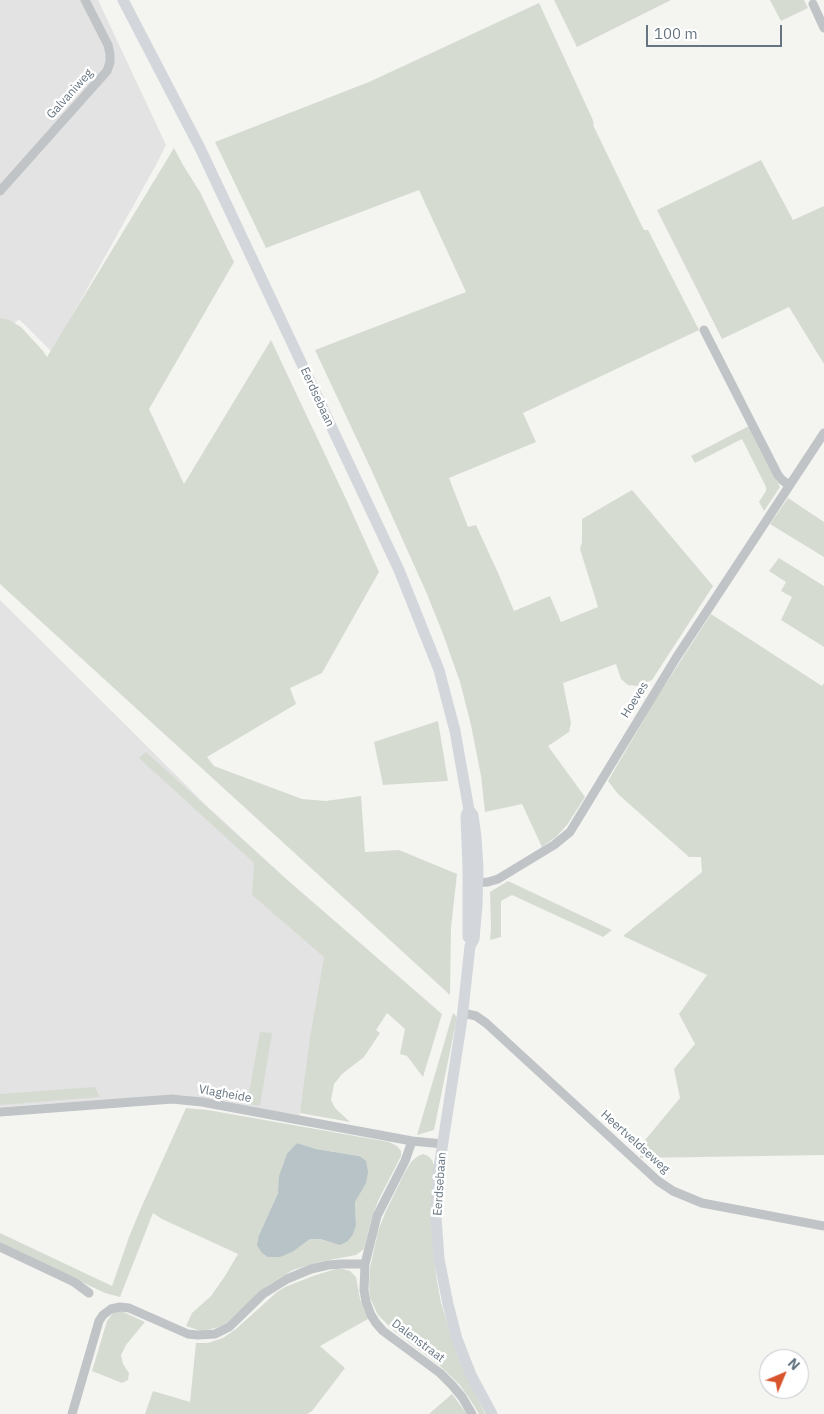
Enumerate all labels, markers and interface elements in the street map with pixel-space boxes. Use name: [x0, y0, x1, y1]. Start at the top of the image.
scale bar: [649, 15, 785, 47]
text: 100 m: [654, 24, 698, 43]
street label: Galvaniweg: [44, 66, 96, 122]
street label: Eerdsebaan: [297, 365, 337, 429]
street label: Hoeves: [618, 679, 652, 721]
street label: Vlagheide: [198, 1082, 252, 1106]
street label: Heertveldseweg: [598, 1107, 672, 1177]
street label: Eerdsebaan: [431, 1152, 449, 1216]
street label: Dalenstraat: [389, 1316, 447, 1366]
north arrow: [759, 1349, 809, 1399]
text: N: [784, 1354, 804, 1374]

